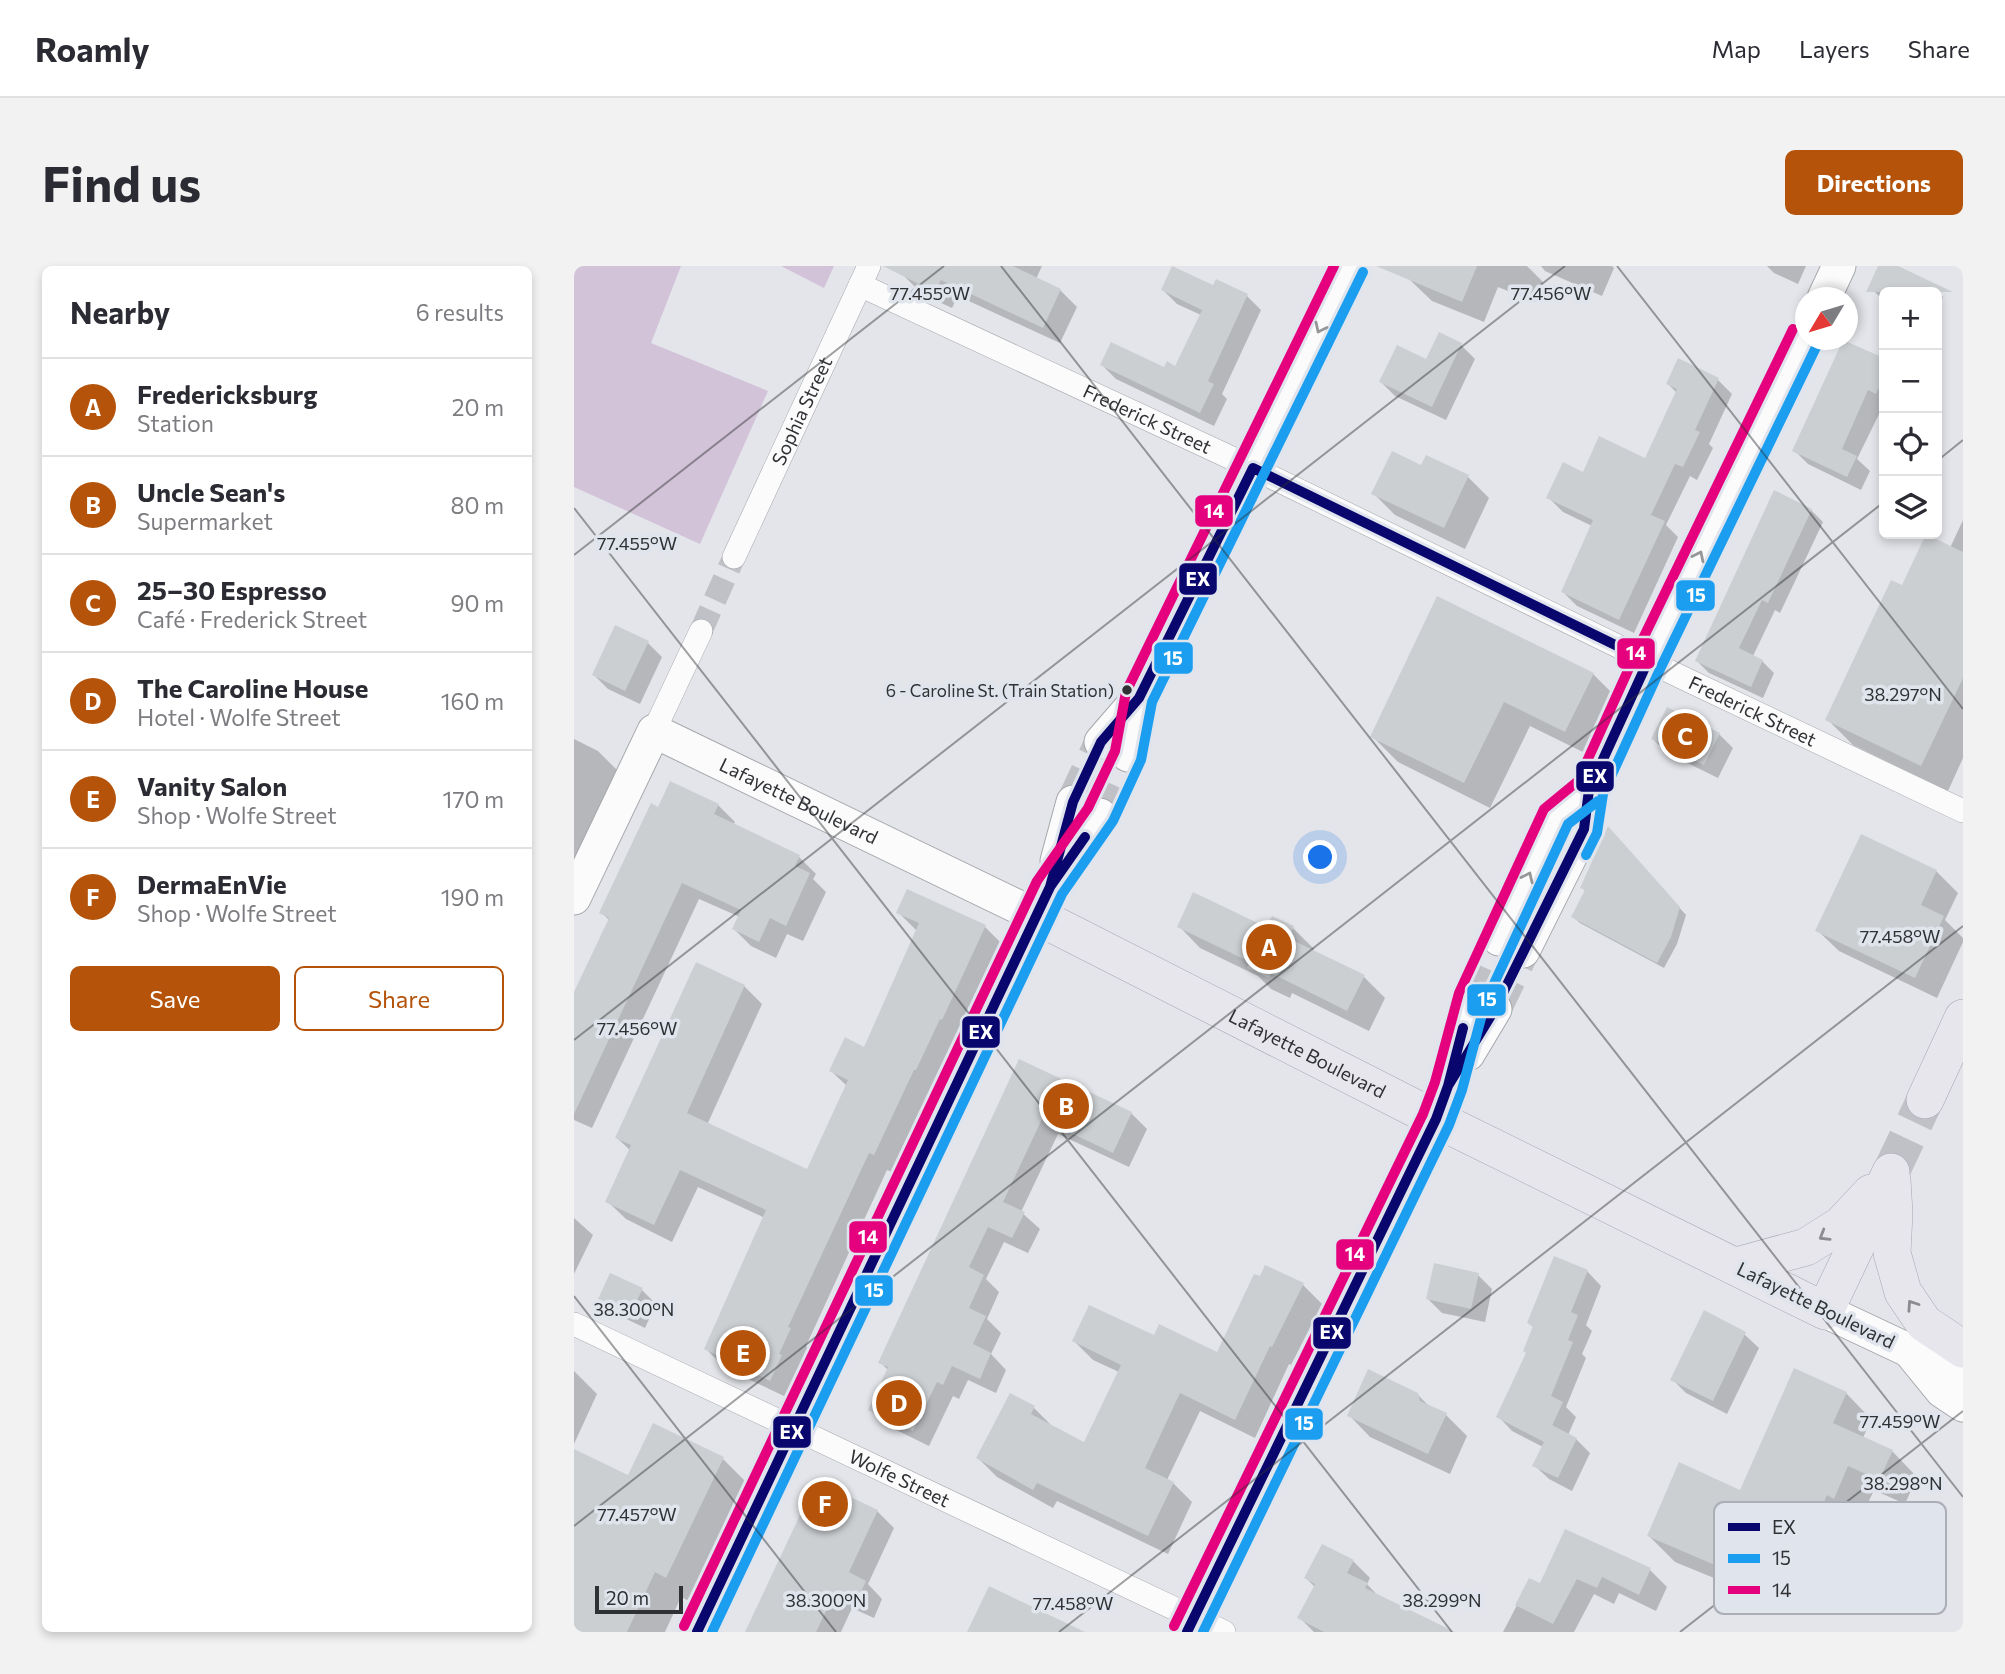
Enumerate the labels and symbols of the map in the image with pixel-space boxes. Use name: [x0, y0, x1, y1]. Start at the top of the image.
text: 77.455°W: [890, 282, 970, 304]
text: 77.456°W: [1511, 282, 1591, 304]
north arrow: [1795, 287, 1858, 350]
one-way arrow: [1314, 321, 1328, 333]
street label: Sophia Street: [766, 353, 836, 469]
street label: Frederick Street: [1080, 379, 1215, 458]
line badge: 14: [1194, 494, 1234, 528]
text: 14: [1204, 499, 1224, 522]
text: 77.455°W: [597, 532, 677, 554]
one-way arrow: [1691, 551, 1705, 563]
line badge: EX: [1178, 562, 1218, 596]
text: EX: [1186, 567, 1210, 590]
line badge: 15: [1675, 579, 1716, 612]
text: 15: [1686, 583, 1706, 606]
line badge: 14: [1616, 637, 1656, 670]
line badge: 15: [1153, 641, 1194, 675]
text: 14: [1626, 641, 1646, 664]
text: 15: [1163, 646, 1183, 669]
street label: Frederick Street: [1685, 670, 1820, 751]
place label: 6 - Caroline St. (Train Station): [886, 680, 1114, 701]
marker: 6 - Caroline St. (Train Station): [1120, 683, 1134, 697]
text: 38.297°N: [1864, 683, 1942, 705]
pin: C: [1662, 710, 1708, 762]
street label: Lafayette Boulevard: [716, 753, 882, 848]
line badge: EX: [1575, 760, 1615, 793]
text: EX: [1583, 764, 1607, 787]
your location: [1303, 840, 1337, 874]
one-way arrow: [1520, 872, 1534, 884]
pin: A: [1246, 921, 1292, 973]
text: 77.458°W: [1860, 925, 1940, 947]
line badge: 15: [1466, 983, 1507, 1017]
text: 15: [1477, 987, 1497, 1010]
street label: Lafayette Boulevard: [1225, 1004, 1390, 1103]
line badge: EX: [961, 1015, 1001, 1049]
text: 77.456°W: [597, 1017, 677, 1039]
text: EX: [969, 1020, 993, 1043]
pin: B: [1043, 1080, 1089, 1132]
line badge: 14: [848, 1220, 888, 1254]
text: 14: [858, 1225, 878, 1248]
one-way arrow: [1819, 1227, 1832, 1240]
line badge: 14: [1335, 1238, 1375, 1271]
text: 14: [1345, 1242, 1365, 1265]
street label: Lafayette Boulevard: [1733, 1256, 1899, 1353]
line badge: 15: [854, 1274, 894, 1307]
text: 15: [864, 1278, 884, 1301]
text: 38.300°N: [594, 1298, 674, 1320]
one-way arrow: [1908, 1300, 1920, 1313]
line badge: EX: [1312, 1316, 1352, 1350]
text: EX: [1320, 1320, 1344, 1343]
pin: E: [720, 1327, 766, 1379]
pin: D: [876, 1377, 922, 1429]
line badge: 15: [1284, 1407, 1324, 1441]
text: 77.459°W: [1860, 1410, 1940, 1432]
text: 15: [1294, 1411, 1314, 1434]
line badge: EX: [772, 1415, 812, 1449]
text: EX: [780, 1420, 804, 1443]
street label: Wolfe Street: [845, 1444, 954, 1511]
text: 38.298°N: [1864, 1472, 1942, 1494]
pin: F: [802, 1478, 848, 1530]
legend: [1714, 1502, 1946, 1614]
text: 77.457°W: [597, 1503, 677, 1525]
text: EX: [1772, 1515, 1796, 1538]
text: 15: [1772, 1546, 1791, 1569]
text: 14: [1772, 1578, 1792, 1601]
scale bar: [595, 1583, 682, 1615]
text: 38.300°N: [786, 1589, 866, 1611]
text: 38.299°N: [1403, 1589, 1481, 1611]
text: 77.458°W: [1033, 1592, 1113, 1614]

